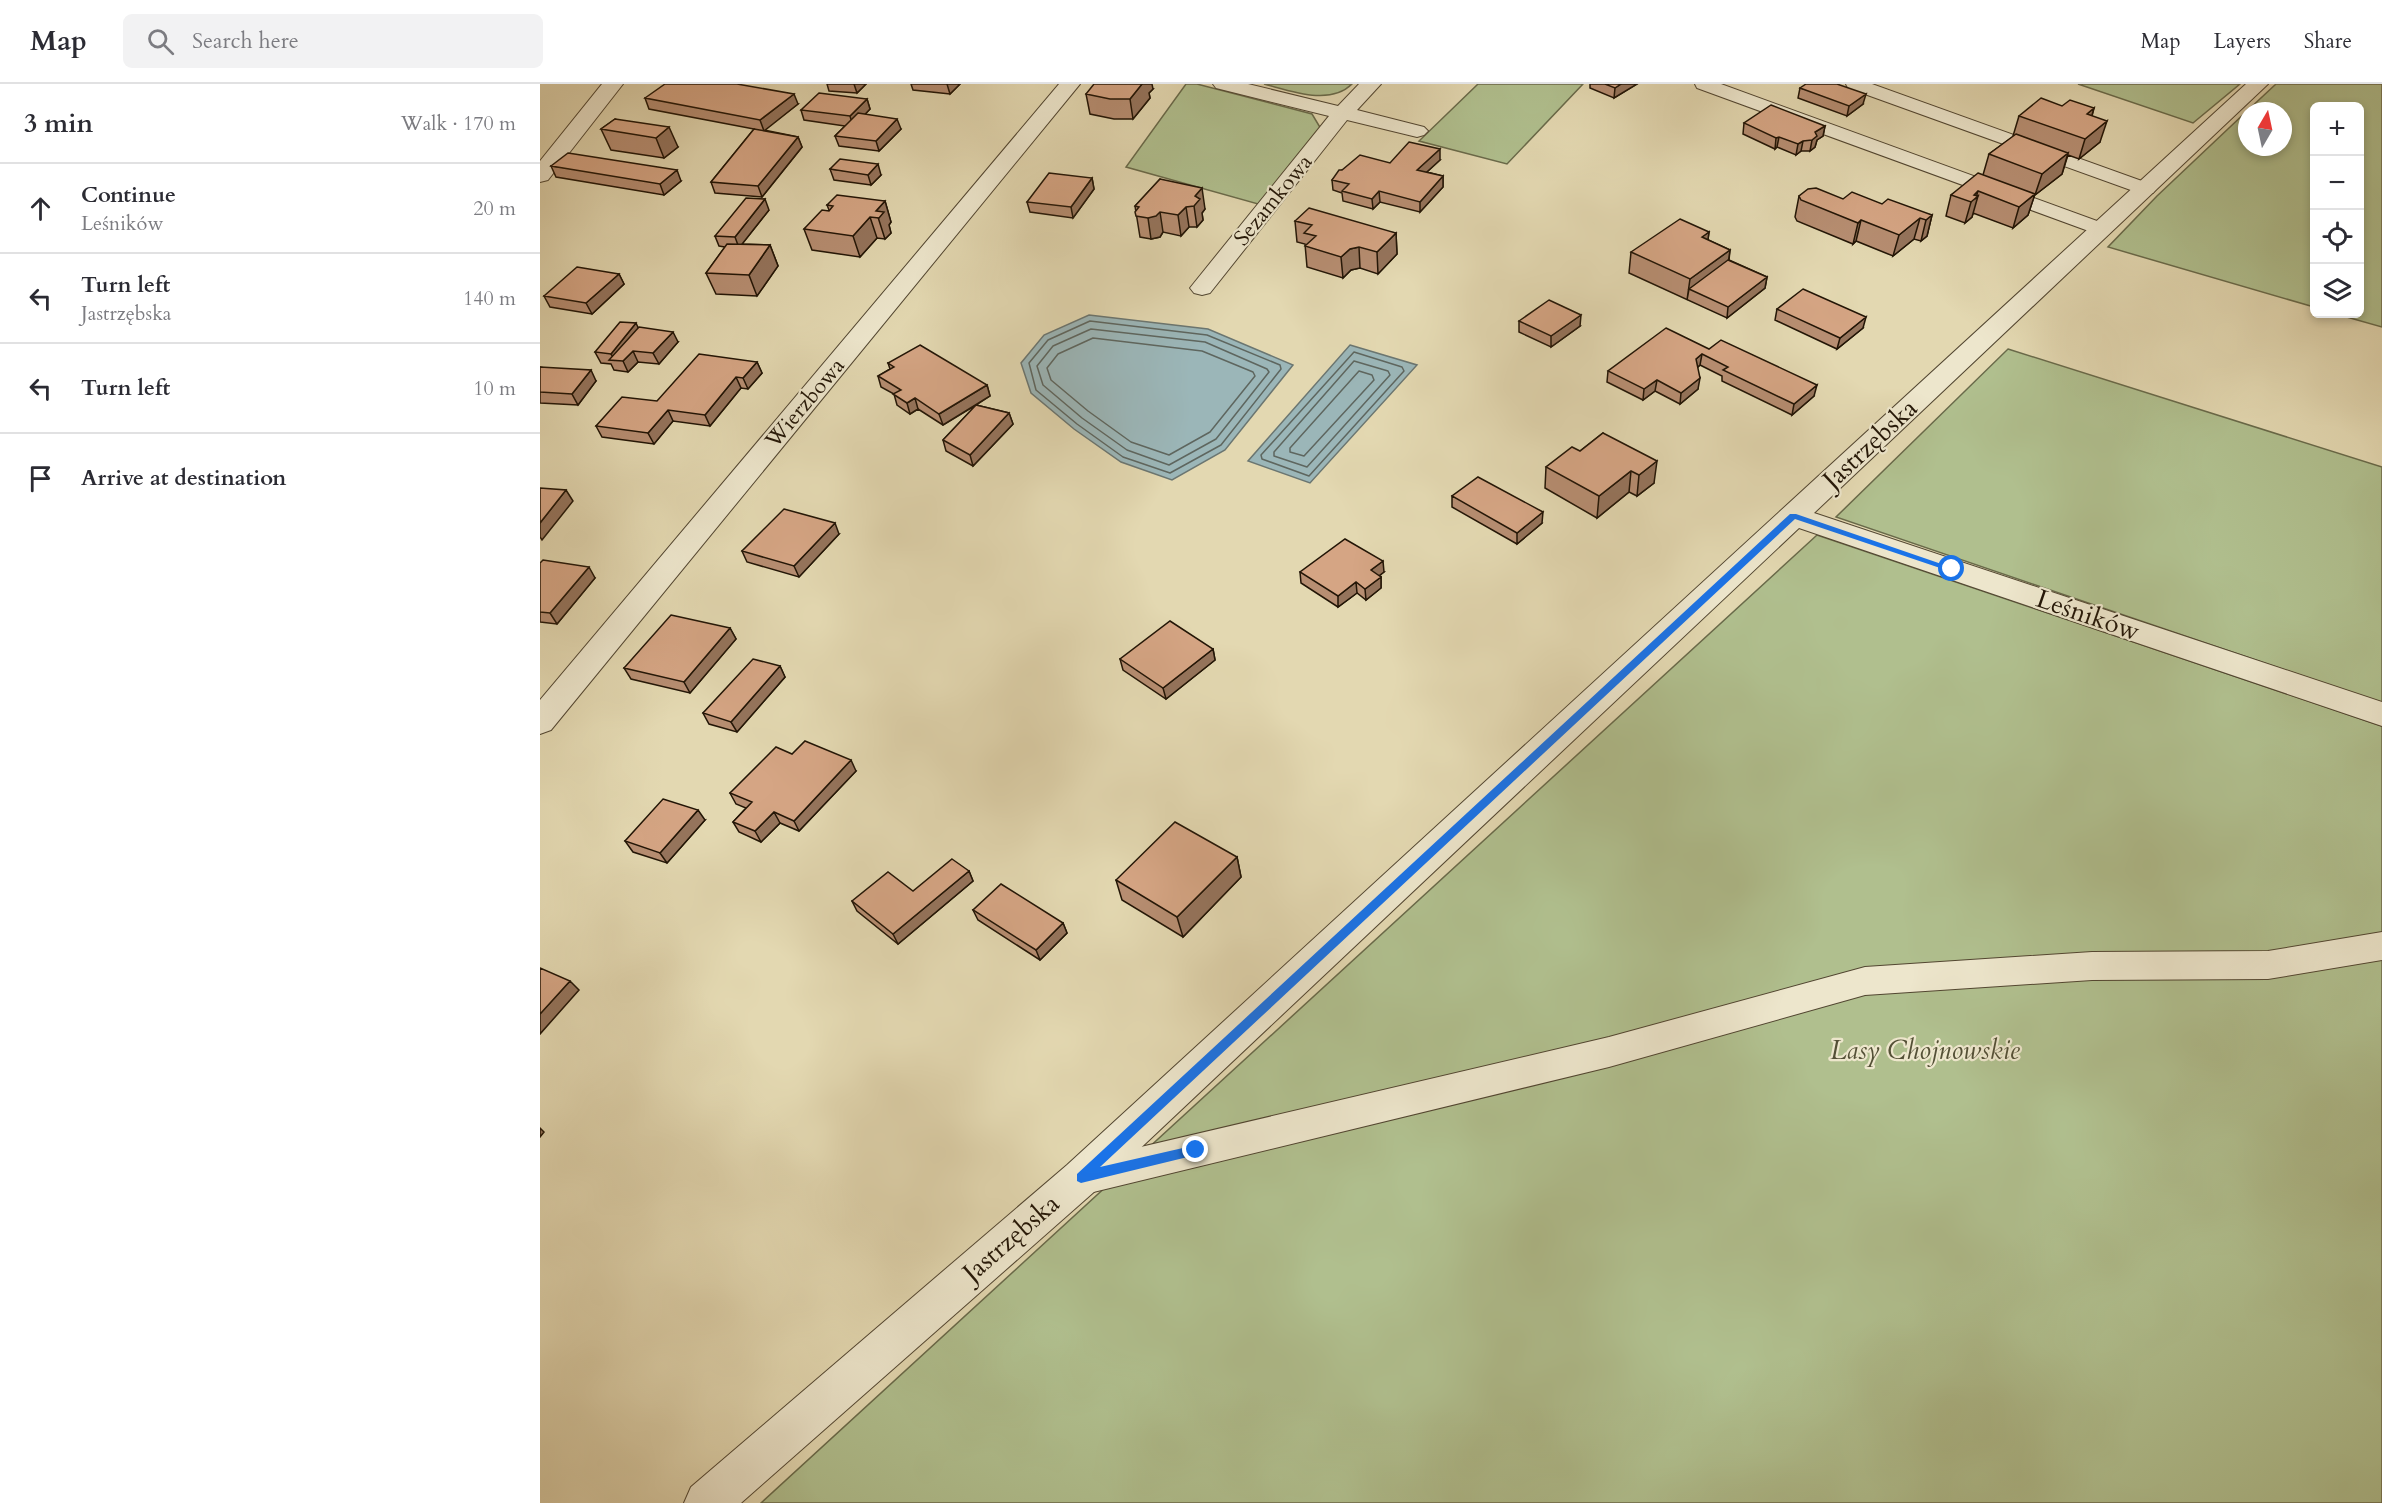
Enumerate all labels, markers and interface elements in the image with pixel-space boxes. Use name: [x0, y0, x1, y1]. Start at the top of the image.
search box: [123, 14, 543, 68]
text: Map: [30, 22, 87, 60]
icon: search: [144, 25, 177, 58]
text: Search here: [192, 26, 299, 56]
text: Map: [2141, 27, 2181, 56]
text: Layers: [2214, 27, 2271, 56]
text: Share: [2304, 27, 2352, 56]
north arrow: [2238, 102, 2292, 156]
map controls: [2310, 102, 2364, 318]
button: +: [2310, 102, 2364, 156]
text: 3 min: [24, 106, 93, 141]
text: Walk · 170 m: [401, 110, 516, 137]
street label: Sezamkowa: [1227, 148, 1320, 252]
button: −: [2310, 156, 2364, 210]
text: Continue: [81, 180, 176, 210]
icon: ahead: [24, 192, 57, 225]
text: 20 m: [473, 195, 516, 222]
text: Leśników: [81, 210, 163, 237]
button: locate: [2310, 210, 2364, 264]
button: layers: [2310, 264, 2364, 318]
text: Turn left: [81, 270, 170, 300]
icon: left: [24, 282, 57, 315]
text: 140 m: [463, 285, 516, 312]
text: Jastrzębska: [81, 300, 172, 327]
street label: Wierzbowa: [758, 351, 852, 455]
icon: left: [24, 372, 57, 405]
text: Turn left: [81, 373, 170, 403]
text: 10 m: [473, 375, 516, 402]
street label: Jastrzębska: [1812, 391, 1925, 500]
icon: arrive: [24, 462, 57, 495]
text: Arrive at destination: [81, 463, 286, 493]
route start: [1938, 555, 1964, 581]
street label: Leśników: [2032, 581, 2144, 649]
park label: Lasy Chojnowskie: [1830, 1033, 2021, 1068]
route end: [1182, 1136, 1208, 1162]
street label: Jastrzębska: [952, 1186, 1067, 1292]

